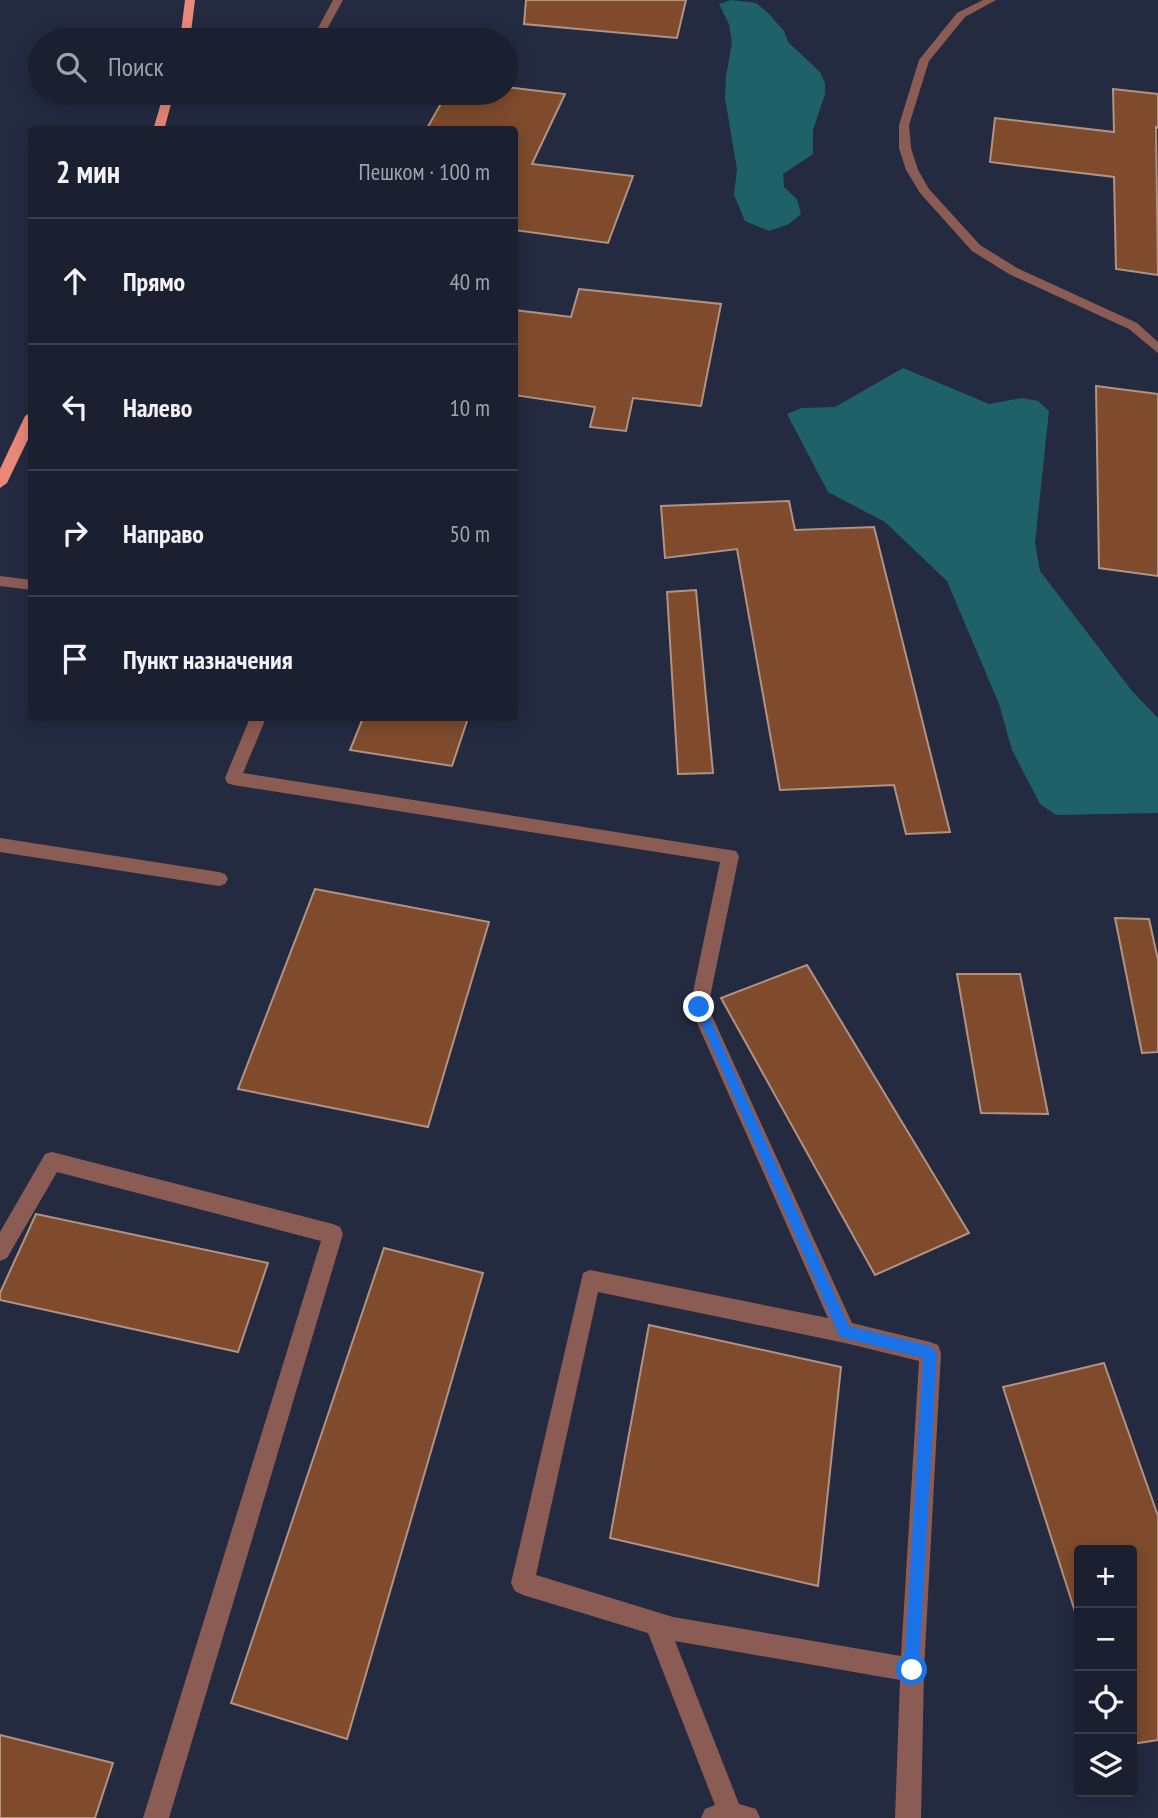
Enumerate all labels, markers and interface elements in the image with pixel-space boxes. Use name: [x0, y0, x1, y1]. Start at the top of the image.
search box: [28, 28, 518, 105]
icon: search: [52, 48, 90, 86]
text: Поиск: [108, 50, 164, 83]
text: 2 мин: [56, 152, 120, 191]
text: Пешком · 100 m: [359, 157, 490, 186]
icon: ahead: [56, 262, 94, 300]
text: Прямо: [123, 265, 185, 298]
text: 40 m: [449, 267, 490, 296]
icon: left: [56, 388, 94, 426]
text: Налево: [123, 391, 192, 424]
text: 10 m: [449, 393, 490, 422]
icon: right: [56, 514, 94, 552]
text: Направо: [123, 517, 204, 550]
text: 50 m: [449, 519, 490, 548]
icon: arrive: [56, 640, 94, 678]
text: Пункт назначения: [123, 643, 293, 676]
route end: [683, 991, 714, 1022]
map controls: [1074, 1545, 1137, 1797]
button: +: [1074, 1545, 1137, 1608]
button: −: [1074, 1608, 1137, 1671]
route start: [896, 1654, 927, 1685]
button: locate: [1074, 1671, 1137, 1734]
button: layers: [1074, 1734, 1137, 1797]

